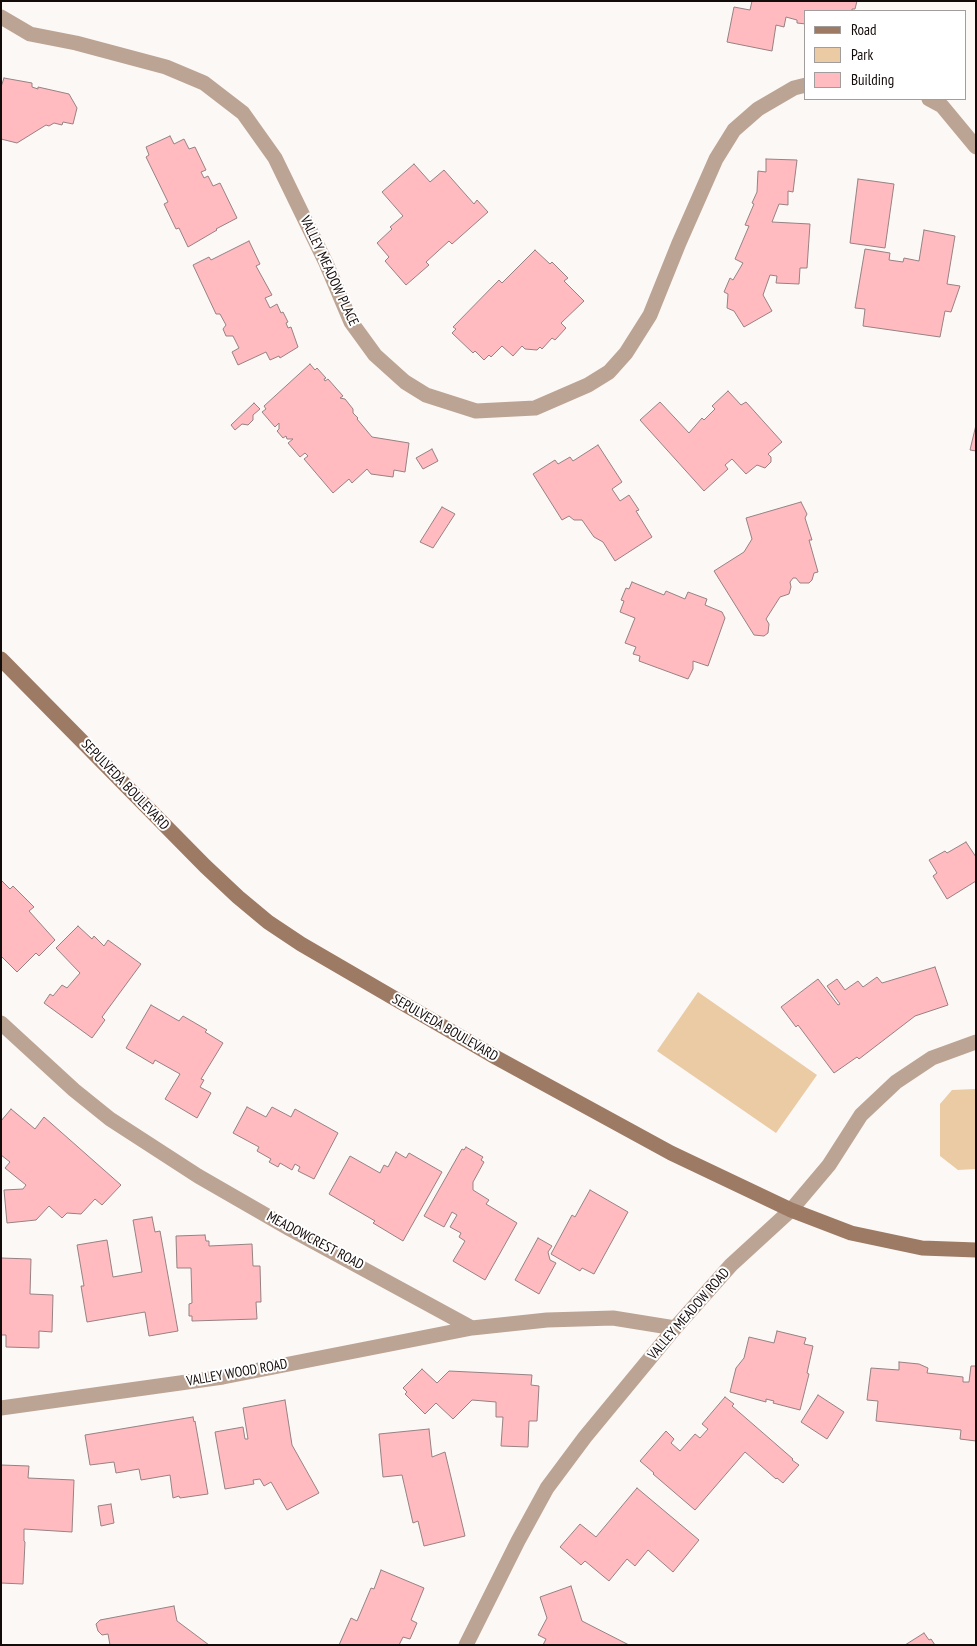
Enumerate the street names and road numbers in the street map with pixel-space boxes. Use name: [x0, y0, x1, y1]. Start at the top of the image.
street label: VALLEY MEADOW PLACE: [296, 213, 362, 329]
street label: SEPULVEDA BOULEVARD: [77, 736, 173, 834]
street label: SEPULVEDA BOULEVARD: [389, 991, 501, 1065]
street label: MEADOWCREST ROAD: [264, 1208, 366, 1274]
street label: VALLEY MEADOW ROAD: [645, 1265, 733, 1363]
street label: VALLEY WOOD ROAD: [185, 1356, 289, 1390]

